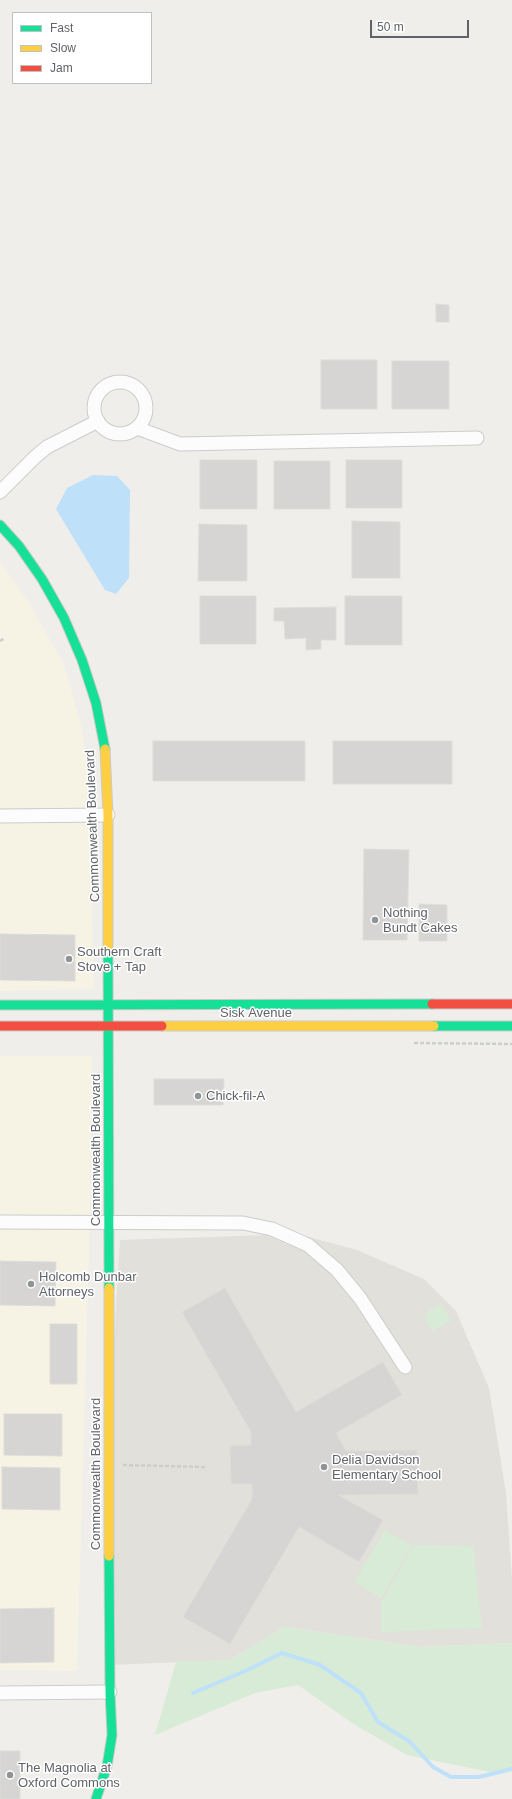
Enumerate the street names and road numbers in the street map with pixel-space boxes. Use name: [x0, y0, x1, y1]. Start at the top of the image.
street label: Commonwealth Boulevard: [83, 750, 103, 902]
street label: Sisk Avenue: [220, 1005, 292, 1021]
street label: Commonwealth Boulevard: [88, 1074, 104, 1226]
street label: Commonwealth Boulevard: [88, 1398, 104, 1550]

